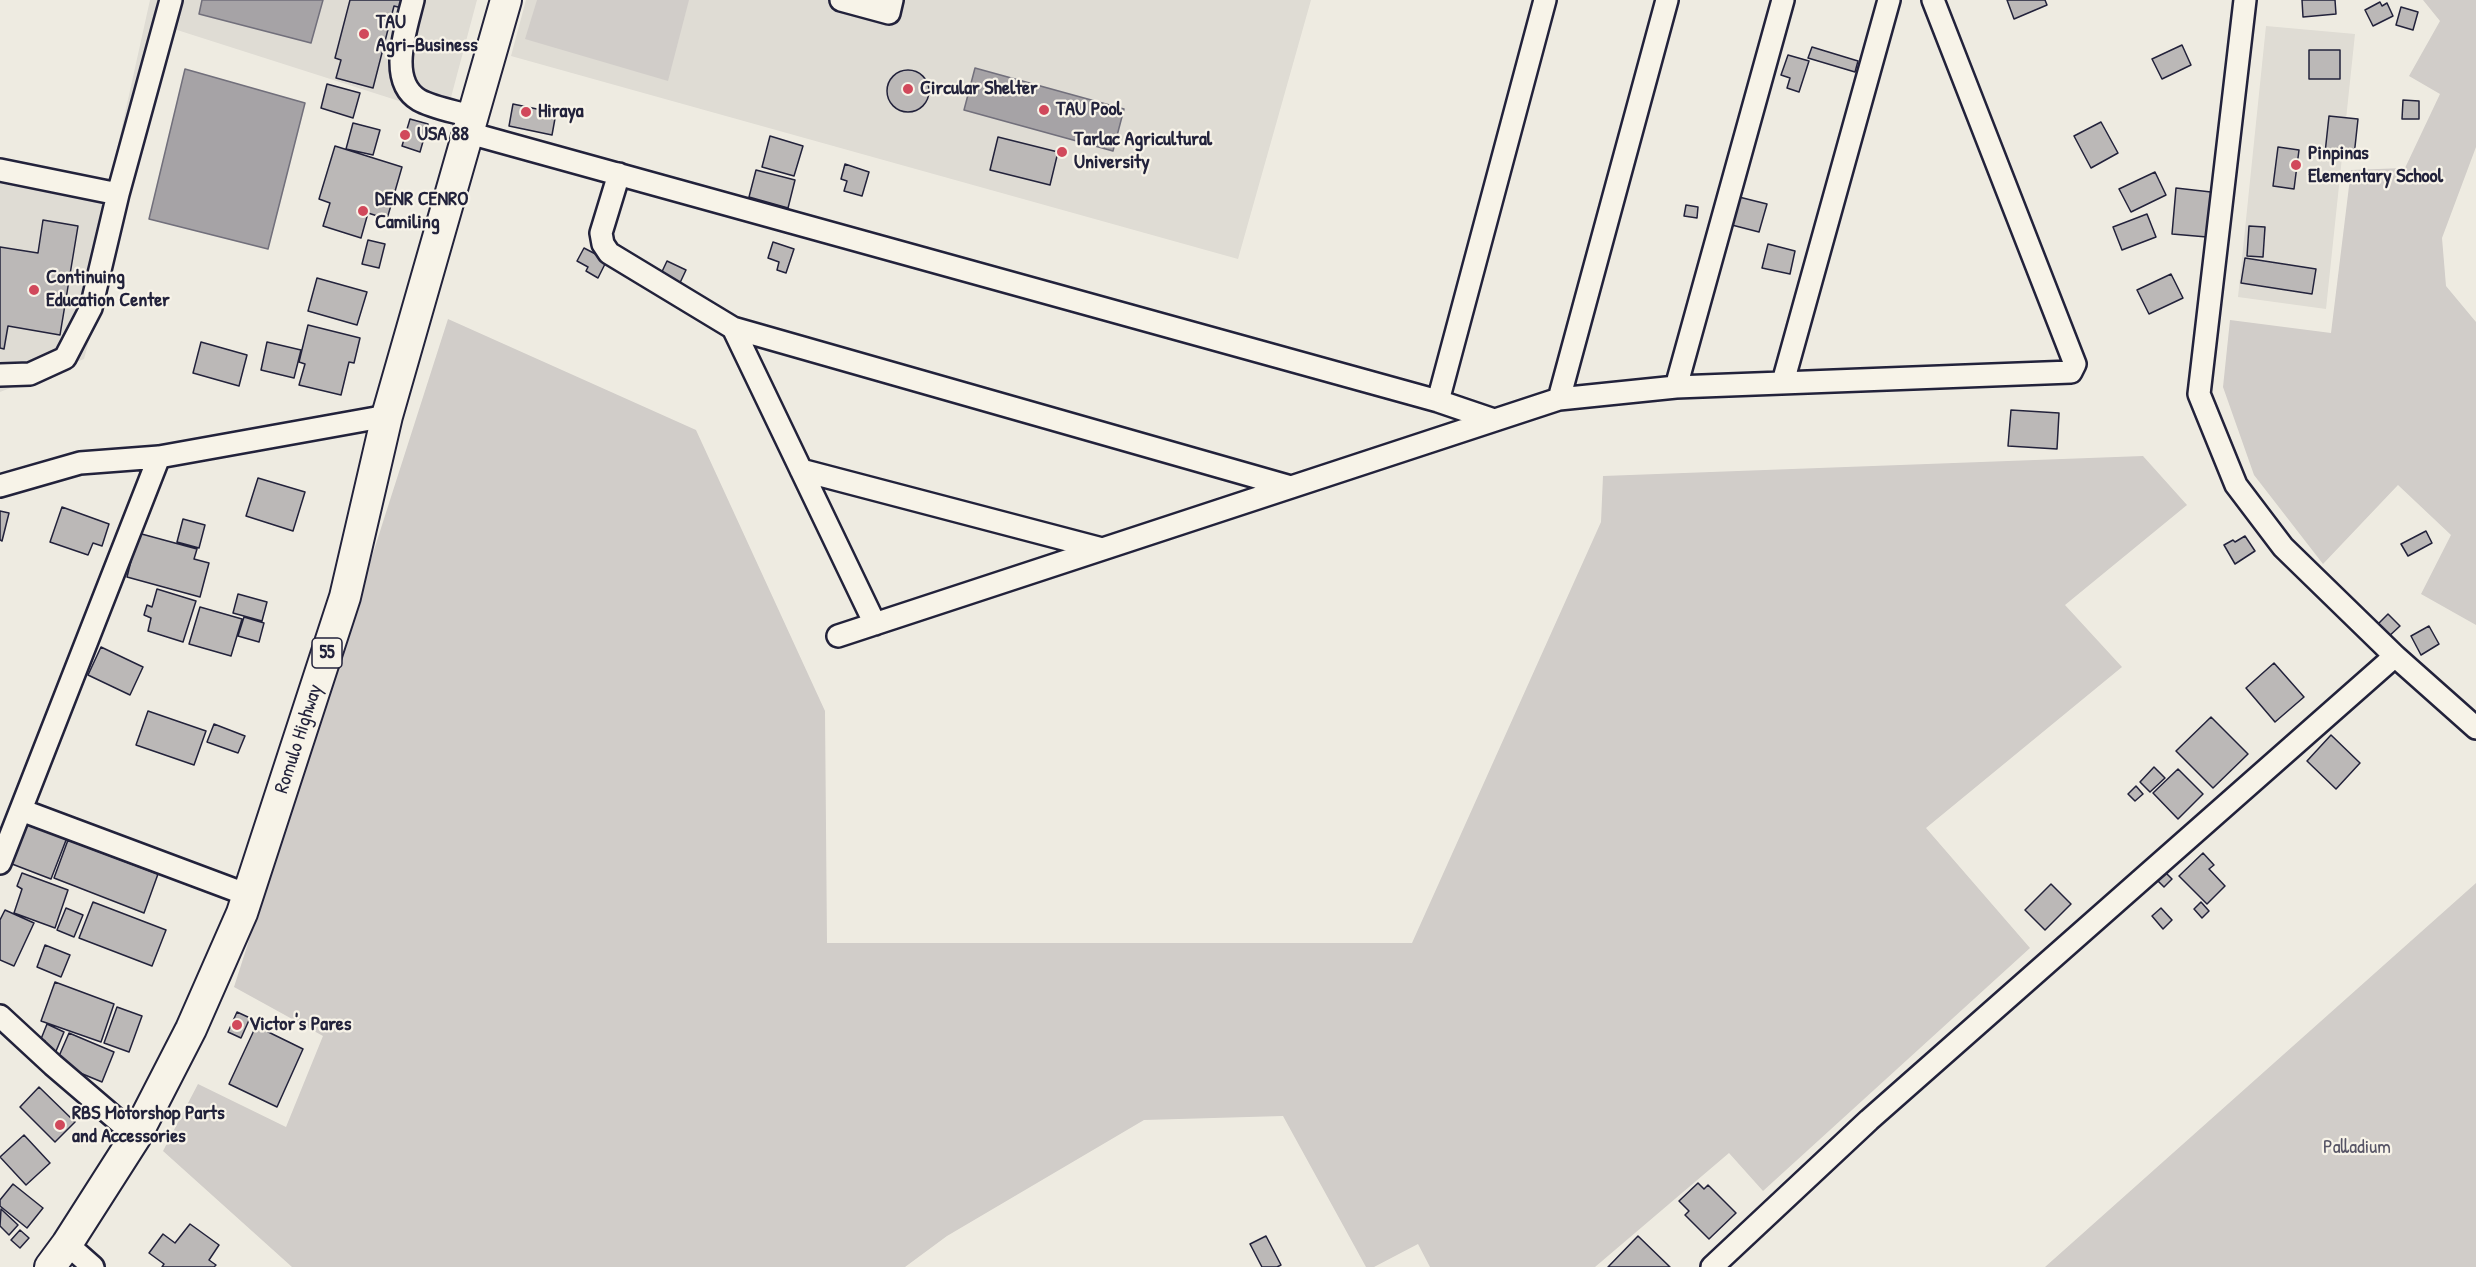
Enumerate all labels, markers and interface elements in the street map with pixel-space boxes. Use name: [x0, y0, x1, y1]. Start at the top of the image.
place label: TAU Agri-Business: [376, 11, 478, 58]
marker: TAU Agri-Business: [357, 27, 371, 41]
place label: Circular Shelter: [920, 77, 1038, 101]
marker: Circular Shelter: [901, 82, 915, 96]
place label: TAU Pool: [1056, 98, 1122, 122]
place label: Hiraya: [538, 100, 584, 124]
marker: TAU Pool: [1037, 103, 1051, 117]
marker: Hiraya: [519, 105, 533, 119]
place label: USA 88: [417, 123, 469, 147]
marker: USA 88: [398, 128, 412, 142]
place label: Tarlac Agricultural University: [1074, 128, 1212, 175]
place label: Pinpinas Elementary School: [2308, 142, 2443, 189]
marker: Tarlac Agricultural University: [1055, 145, 1069, 159]
marker: Pinpinas Elementary School: [2289, 158, 2303, 172]
place label: DENR CENRO Camiling: [375, 188, 468, 235]
marker: DENR CENRO Camiling: [356, 204, 370, 218]
place label: Continuing Education Center: [46, 266, 170, 313]
marker: Continuing Education Center: [27, 283, 41, 297]
road number: 55: [312, 638, 342, 668]
street label: Romulo Highway: [270, 681, 328, 797]
place label: Victor's Pares: [249, 1013, 352, 1037]
marker: Victor's Pares: [230, 1018, 244, 1032]
place label: RBS Motorshop Parts and Accessories: [72, 1102, 225, 1149]
marker: RBS Motorshop Parts and Accessories: [53, 1118, 67, 1132]
park label: Palladium: [2323, 1136, 2391, 1160]

